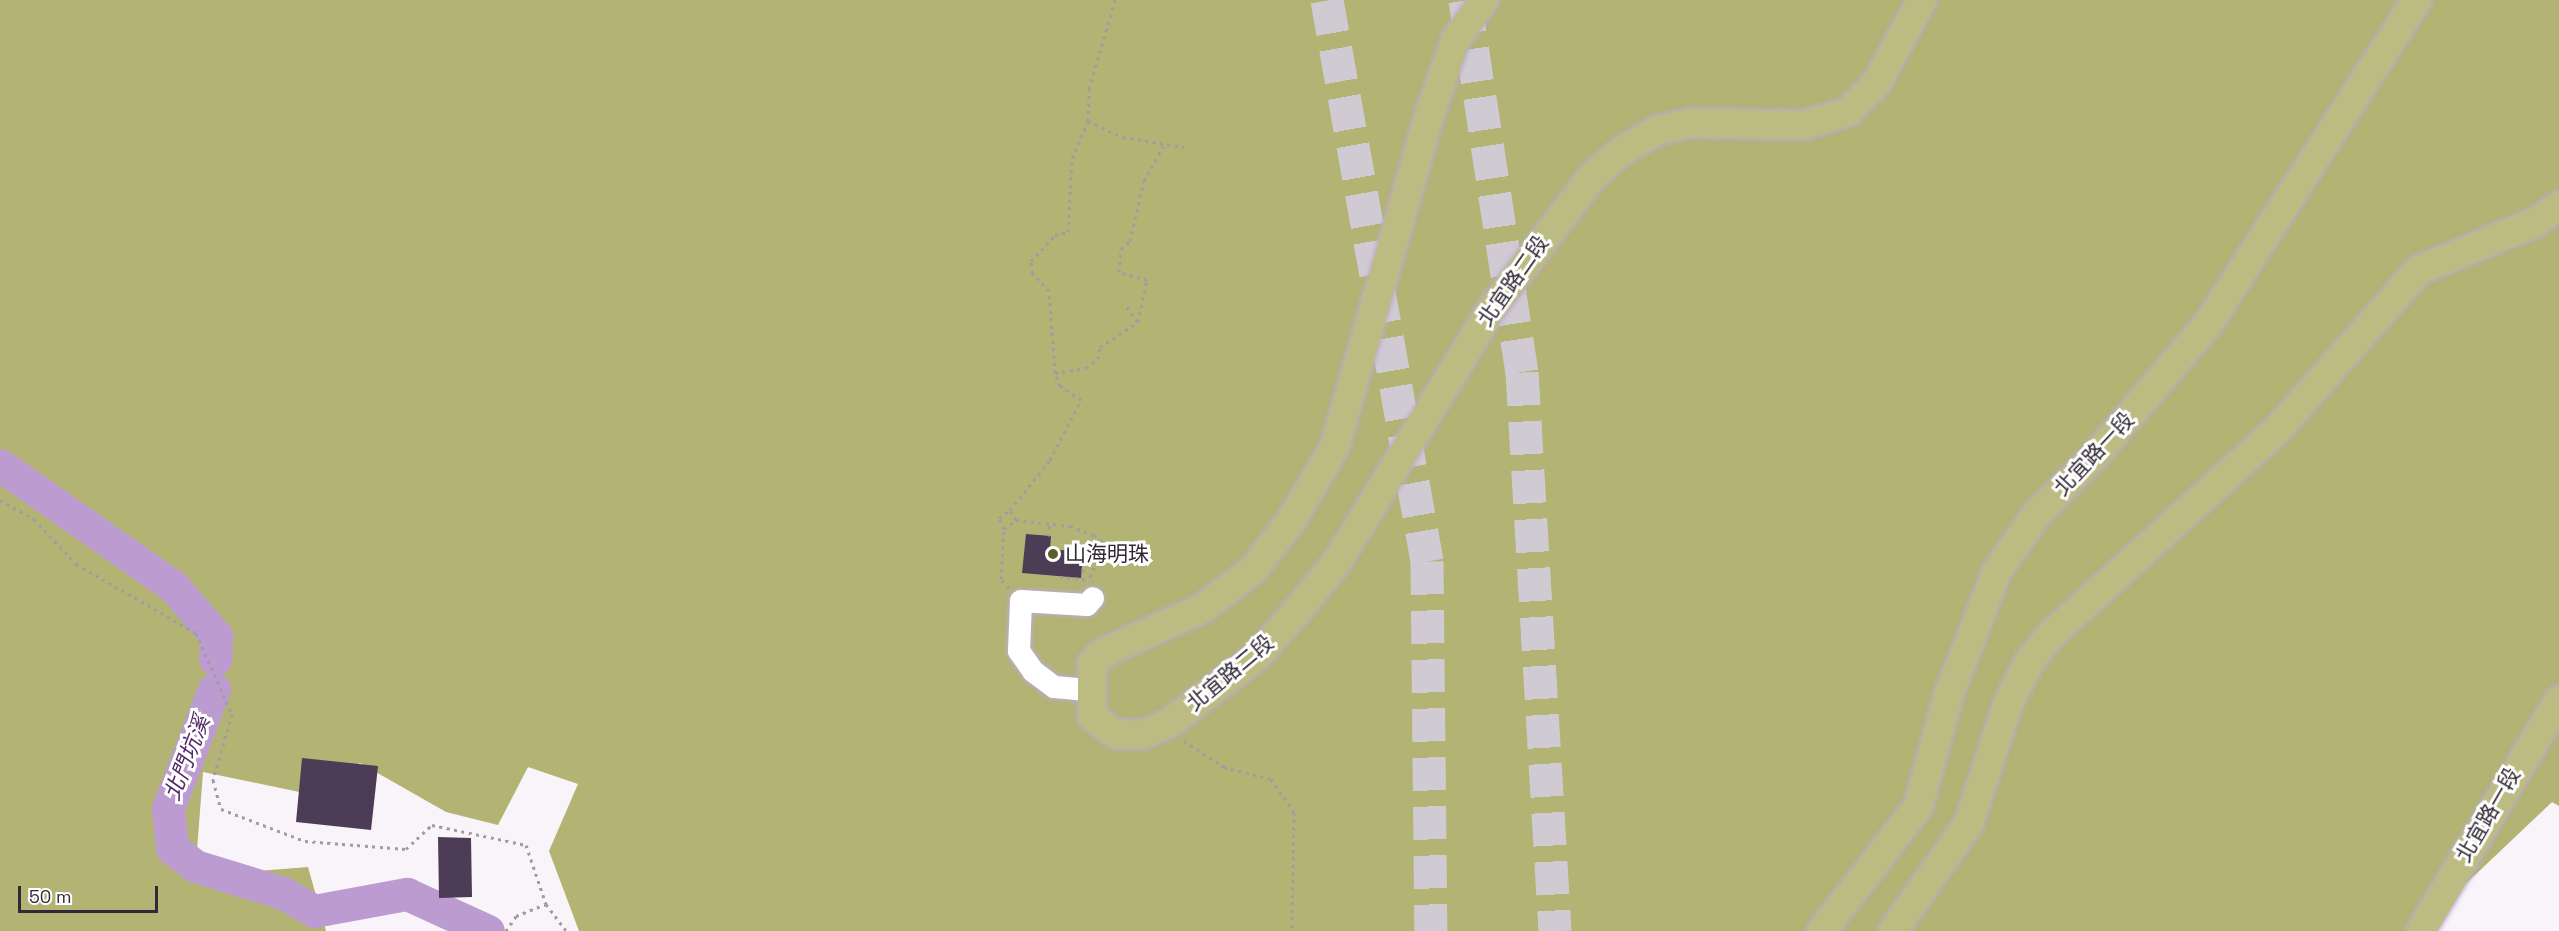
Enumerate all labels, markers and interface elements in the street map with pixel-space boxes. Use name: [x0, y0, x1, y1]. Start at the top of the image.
street label: 北宜路二段: [1473, 231, 1553, 331]
street label: 北宜路一段: [2049, 407, 2139, 501]
place label: 山海明珠: [1065, 541, 1149, 567]
marker: 山海明珠: [1046, 547, 1060, 561]
street label: 北宜路二段: [1182, 630, 1278, 716]
water label: 北門坑溪: [159, 712, 215, 804]
street label: 北宜路一段: [2451, 763, 2525, 867]
scale bar: [21, 874, 160, 912]
text: 50 m: [29, 885, 71, 908]

